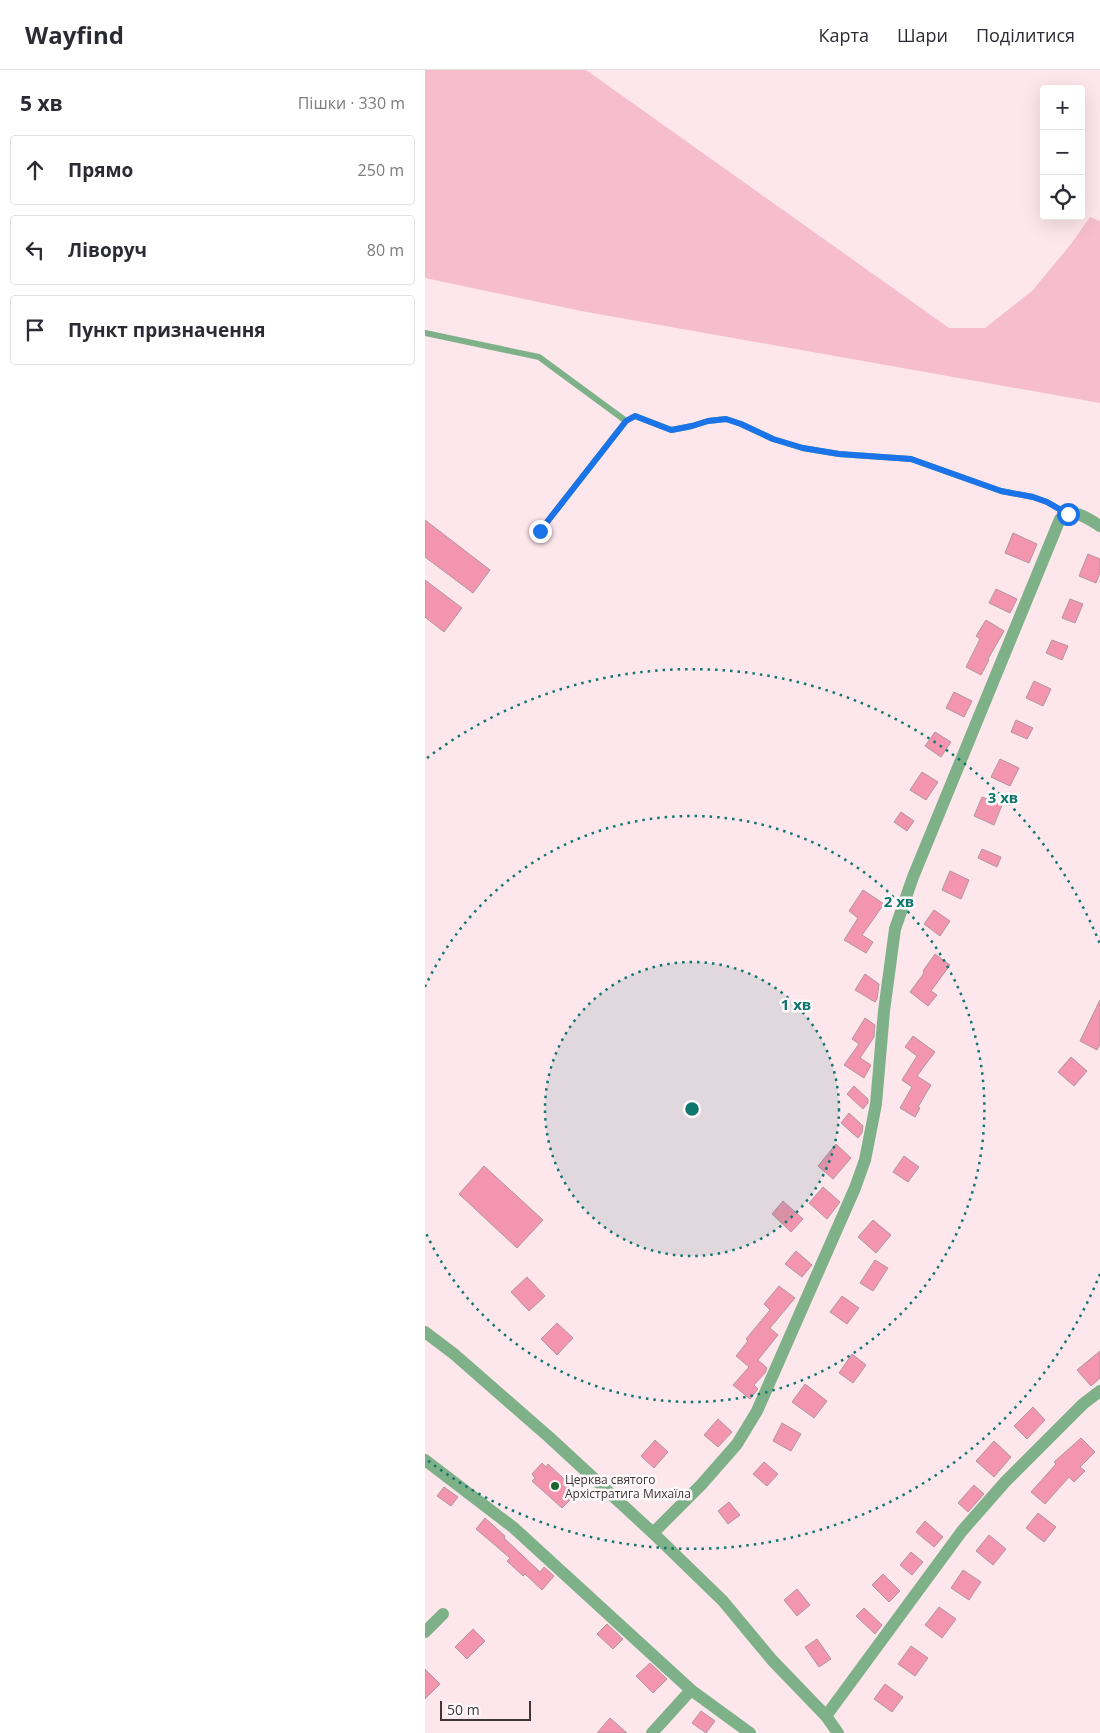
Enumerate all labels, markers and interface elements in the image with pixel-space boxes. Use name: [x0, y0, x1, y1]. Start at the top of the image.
text: Wayfind: [25, 18, 124, 51]
text: Карта: [818, 23, 869, 47]
text: Шари: [897, 23, 948, 47]
text: Поділитися: [976, 23, 1075, 47]
map controls: [1040, 85, 1085, 220]
button: +: [1040, 85, 1085, 130]
text: 5 хв: [20, 89, 63, 117]
text: Пішки · 330 m: [298, 92, 405, 114]
button: −: [1040, 130, 1085, 175]
icon: ahead: [21, 156, 49, 184]
text: Прямо: [68, 157, 133, 183]
text: 250 m: [358, 159, 404, 181]
button: locate: [1040, 175, 1085, 220]
icon: left: [21, 236, 49, 264]
text: Ліворуч: [68, 237, 147, 263]
text: 80 m: [367, 239, 404, 261]
icon: arrive: [21, 316, 49, 344]
text: Пункт призначення: [68, 317, 266, 343]
route start: [1057, 503, 1080, 526]
route end: [529, 520, 552, 543]
text: 3 хв: [988, 787, 1018, 807]
text: 2 хв: [884, 891, 914, 911]
text: 1 хв: [781, 994, 811, 1014]
centre of rings: [683, 1100, 701, 1118]
place label: Церква святого Архістратига Михаїла: [565, 1471, 691, 1502]
marker: Церква святого Архістратига Михаїла: [549, 1480, 561, 1492]
scale bar: [440, 1698, 531, 1721]
text: 50 m: [447, 1700, 480, 1719]

